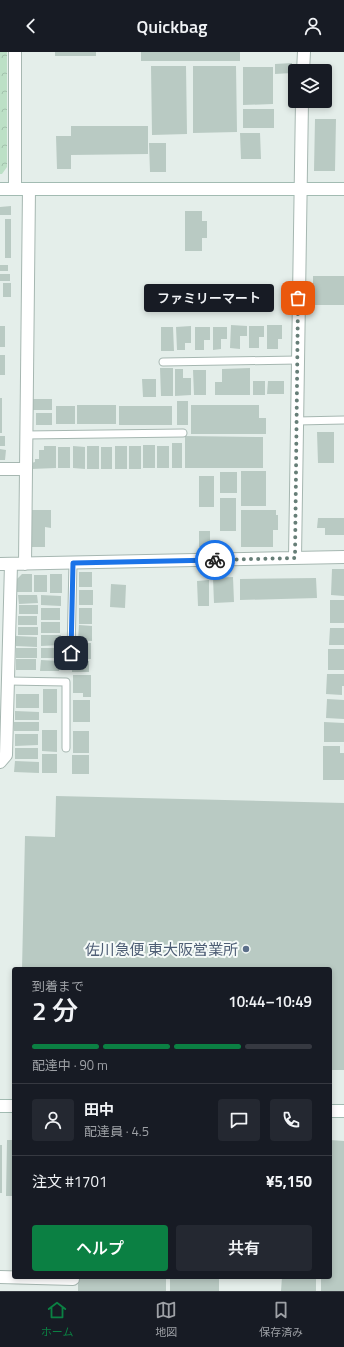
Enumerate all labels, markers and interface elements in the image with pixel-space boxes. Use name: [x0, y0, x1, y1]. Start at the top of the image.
text: Quickbag: [136, 13, 208, 40]
icon: back: [20, 15, 42, 37]
icon: person: [302, 15, 324, 37]
map controls: [288, 64, 332, 108]
button: layers: [288, 64, 332, 108]
pin: [281, 281, 315, 315]
callout: ファミリーマート: [144, 284, 274, 312]
icon: bag: [287, 287, 309, 309]
text: ファミリーマート: [157, 288, 261, 308]
courier: [195, 540, 235, 580]
icon: bike: [204, 549, 226, 571]
pin: [54, 636, 88, 670]
icon: home: [60, 642, 82, 664]
place label: 佐川急便 東大阪営業所: [85, 938, 238, 961]
marker: 佐川急便 東大阪営業所: [241, 944, 251, 954]
text: 到着まで: [32, 976, 84, 996]
text: 10:44–10:49: [228, 990, 312, 1013]
text: 2 分: [32, 991, 78, 1030]
text: 配達中 · 90 m: [32, 1055, 108, 1075]
text: 田中: [84, 1098, 114, 1121]
button: person: [32, 1099, 74, 1141]
button: chat: [218, 1099, 260, 1141]
button: phone: [270, 1099, 312, 1141]
text: 配達員 · 4.5: [84, 1121, 149, 1141]
text: 注文 #1701: [32, 1170, 107, 1193]
text: ¥5,150: [266, 1170, 312, 1193]
button: ヘルプ: [32, 1225, 168, 1271]
button: 共有: [176, 1225, 312, 1271]
tab: ホーム: [41, 1299, 74, 1340]
tab: 地図: [155, 1299, 177, 1340]
tab: 保存済み: [259, 1299, 303, 1340]

